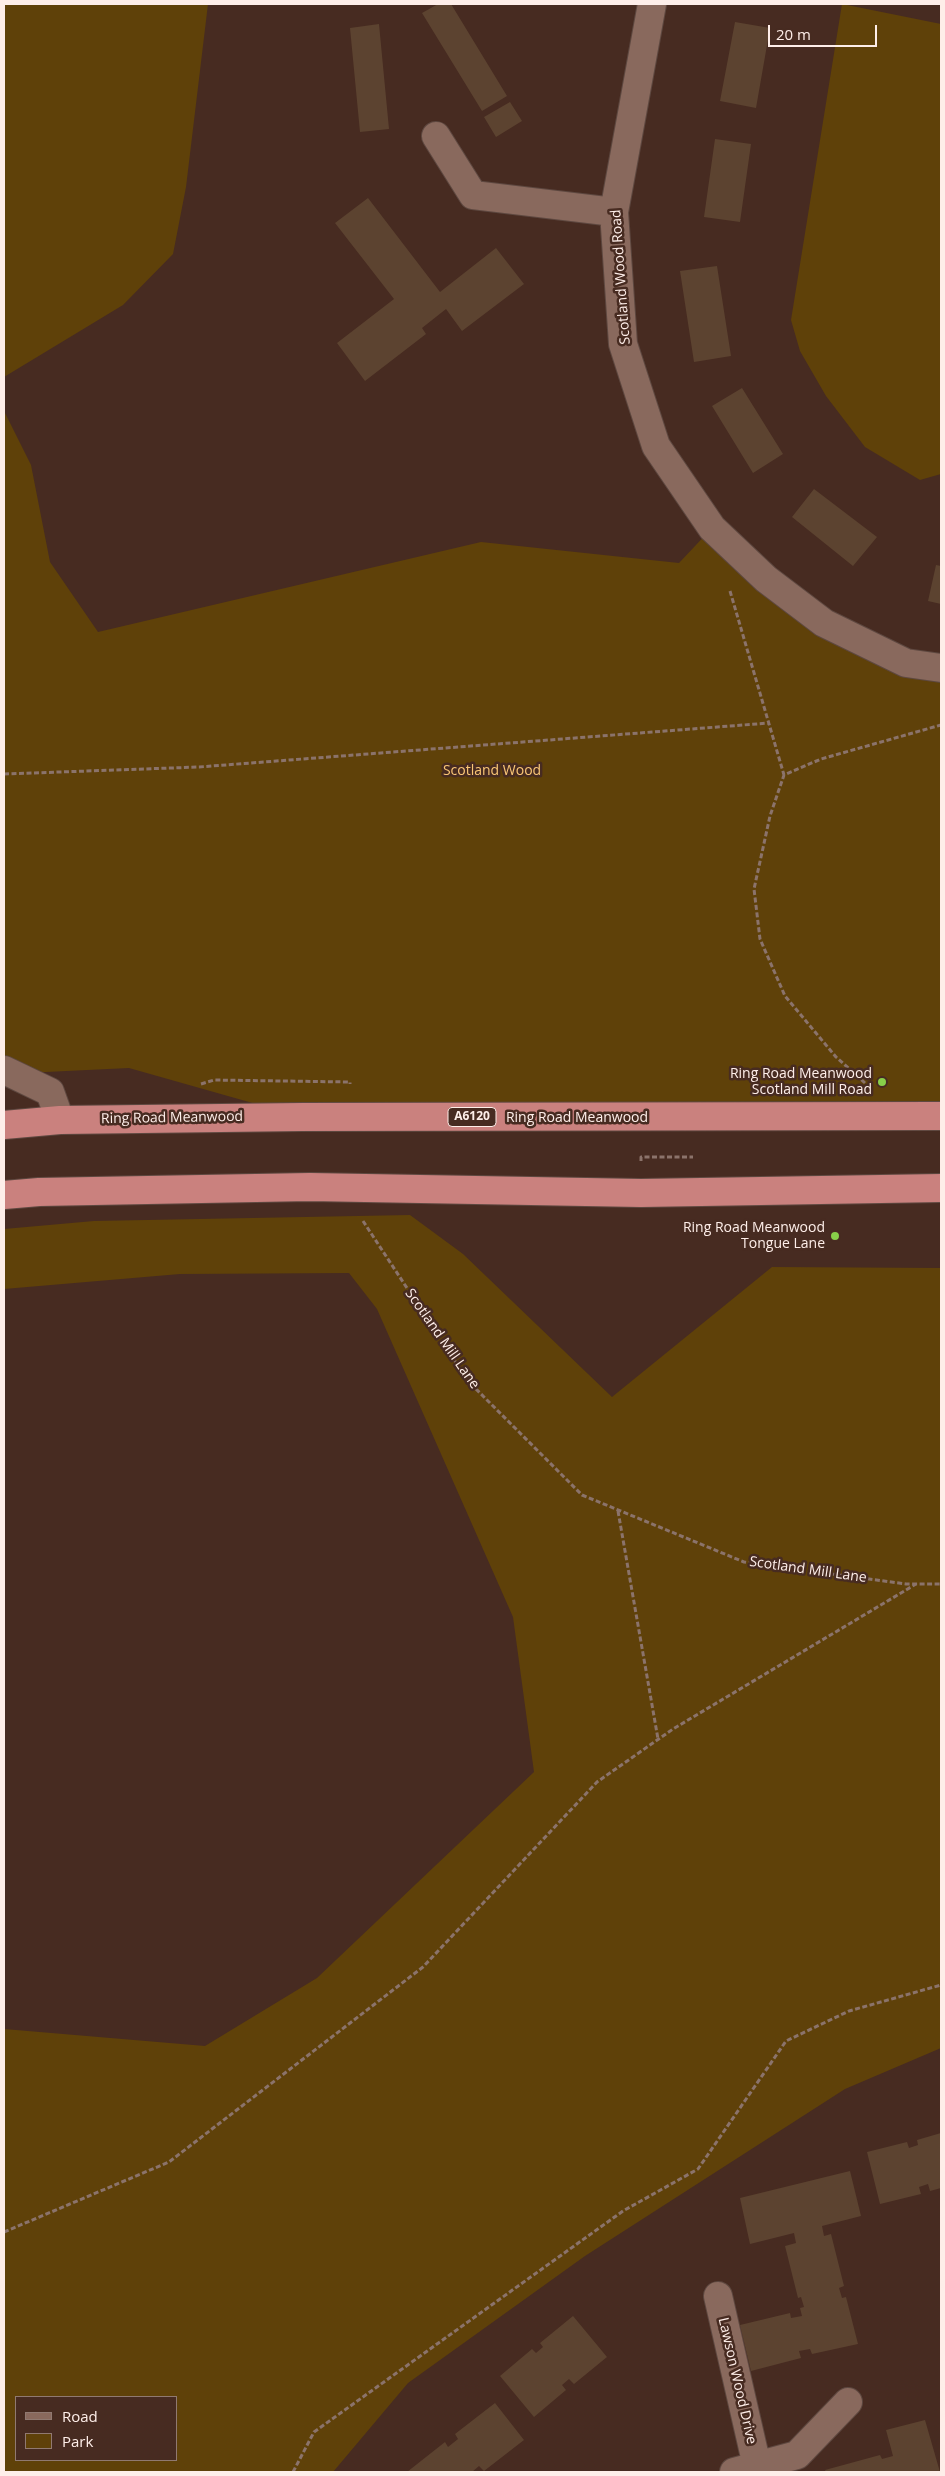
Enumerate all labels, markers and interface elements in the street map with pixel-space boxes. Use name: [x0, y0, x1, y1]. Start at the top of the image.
scale bar: [770, 15, 879, 47]
text: 20 m: [776, 24, 811, 44]
street label: Scotland Wood Road: [608, 209, 634, 345]
park label: Scotland Wood: [443, 763, 541, 779]
place label: Ring Road Meanwood Scotland Mill Road: [730, 1066, 872, 1098]
marker: Ring Road Meanwood Scotland Mill Road: [876, 1076, 888, 1088]
street label: Ring Road Meanwood: [101, 1108, 243, 1128]
road number: A6120: [448, 1108, 496, 1126]
street label: Ring Road Meanwood: [506, 1110, 648, 1126]
place label: Ring Road Meanwood Tongue Lane: [683, 1220, 825, 1252]
marker: Ring Road Meanwood Tongue Lane: [829, 1230, 841, 1242]
street label: Scotland Mill Lane: [401, 1286, 483, 1392]
street label: Scotland Mill Lane: [748, 1553, 868, 1587]
street label: Lawson Wood Drive: [714, 2316, 760, 2446]
legend: [15, 2396, 178, 2461]
text: Road: [62, 2406, 98, 2426]
text: Park: [62, 2431, 93, 2451]

